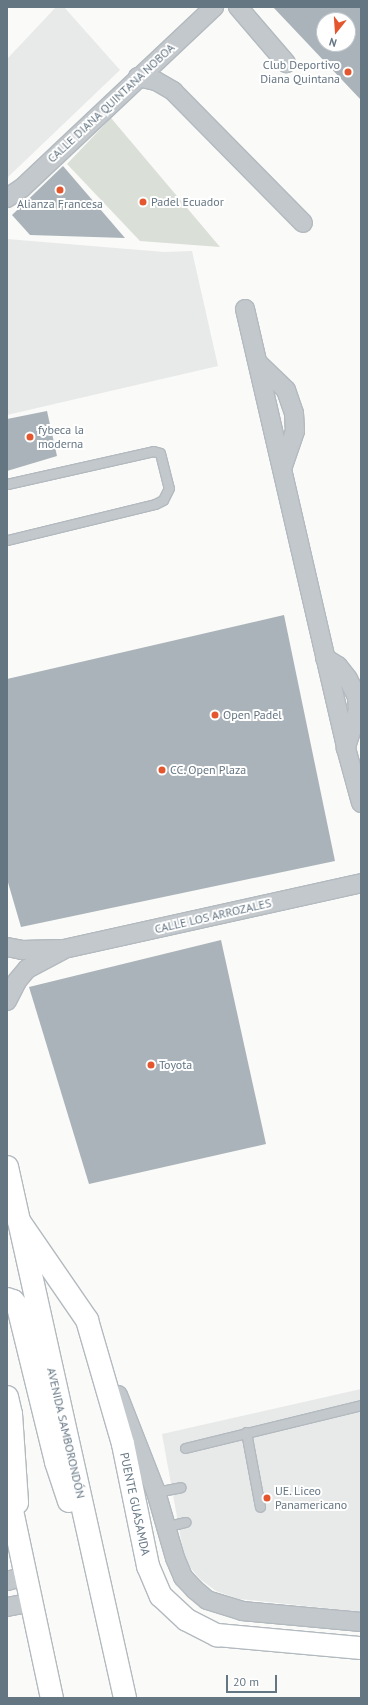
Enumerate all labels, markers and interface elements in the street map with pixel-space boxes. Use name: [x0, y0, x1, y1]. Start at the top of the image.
north arrow: [316, 12, 356, 52]
text: N: [327, 35, 338, 50]
street label: CALLE DIANA QUINTANA NOBOA: [44, 40, 178, 166]
place label: Club Deportivo Diana Quintana: [260, 58, 340, 86]
marker: Club Deportivo Diana Quintana: [343, 67, 353, 77]
marker: Alianza Francesa: [55, 185, 65, 195]
place label: Padel Ecuador: [151, 195, 224, 209]
place label: Alianza Francesa: [17, 197, 103, 211]
marker: Padel Ecuador: [138, 197, 148, 207]
place label: fybeca la moderna: [38, 423, 84, 451]
marker: fybeca la moderna: [25, 432, 35, 442]
place label: Open Padel: [223, 708, 282, 722]
marker: Open Padel: [210, 710, 220, 720]
place label: CC. Open Plaza: [170, 763, 247, 777]
marker: CC. Open Plaza: [157, 765, 167, 775]
street label: CALLE LOS ARROZALES: [153, 896, 273, 936]
place label: Toyota: [159, 1058, 192, 1072]
marker: Toyota: [146, 1060, 156, 1070]
street label: AVENIDA SAMBORONDÓN: [44, 1366, 88, 1500]
street label: PUENTE GUASAMDA: [117, 1451, 153, 1557]
place label: UE. Liceo Panamericano: [275, 1484, 347, 1512]
marker: UE. Liceo Panamericano: [262, 1493, 272, 1503]
scale bar: [228, 1667, 279, 1693]
text: 20 m: [233, 1674, 259, 1689]

